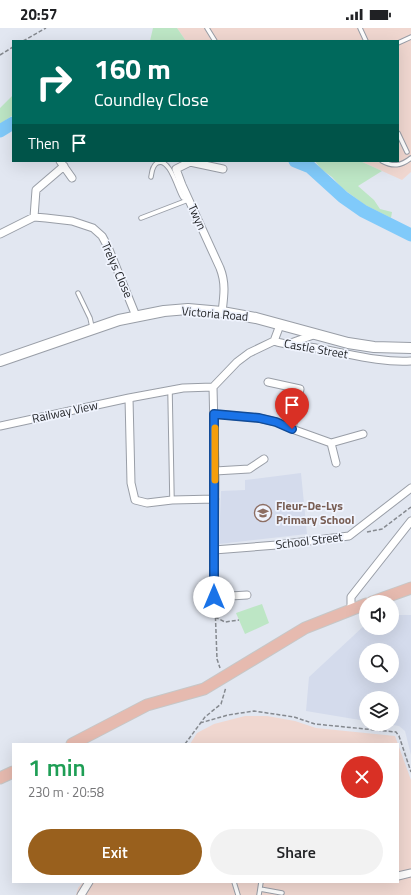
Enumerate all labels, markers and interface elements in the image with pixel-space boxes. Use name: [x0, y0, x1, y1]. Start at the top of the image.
text: 20:57: [20, 3, 57, 26]
text: 160 m: [94, 47, 171, 90]
icon: right: [28, 56, 80, 108]
text: Coundley Close: [94, 86, 209, 113]
text: Then: [28, 132, 60, 155]
icon: arrive: [68, 132, 90, 154]
street label: Twyn: [183, 201, 212, 233]
street label: Trelys Close: [97, 239, 138, 301]
street label: Victoria Road: [181, 301, 249, 326]
street label: Castle Street: [283, 334, 350, 364]
pin: [275, 388, 309, 429]
icon: arrive: [281, 394, 303, 416]
street label: Railway View: [30, 395, 100, 428]
place label: Fleur-De-Lys Primary School: [276, 496, 354, 529]
school or university icon: Fleur-De-Lys Primary School: [253, 503, 273, 523]
street label: School Street: [274, 527, 344, 554]
position arrow: [193, 576, 235, 618]
map controls: [359, 595, 399, 731]
button: sound: [359, 595, 399, 635]
button: search: [359, 643, 399, 683]
button: layers: [359, 691, 399, 731]
text: 1 min: [28, 749, 86, 785]
button: close: [341, 756, 383, 798]
text: 230 m · 20:58: [28, 782, 104, 802]
button: Exit: [28, 829, 202, 875]
button: Share: [210, 829, 383, 875]

